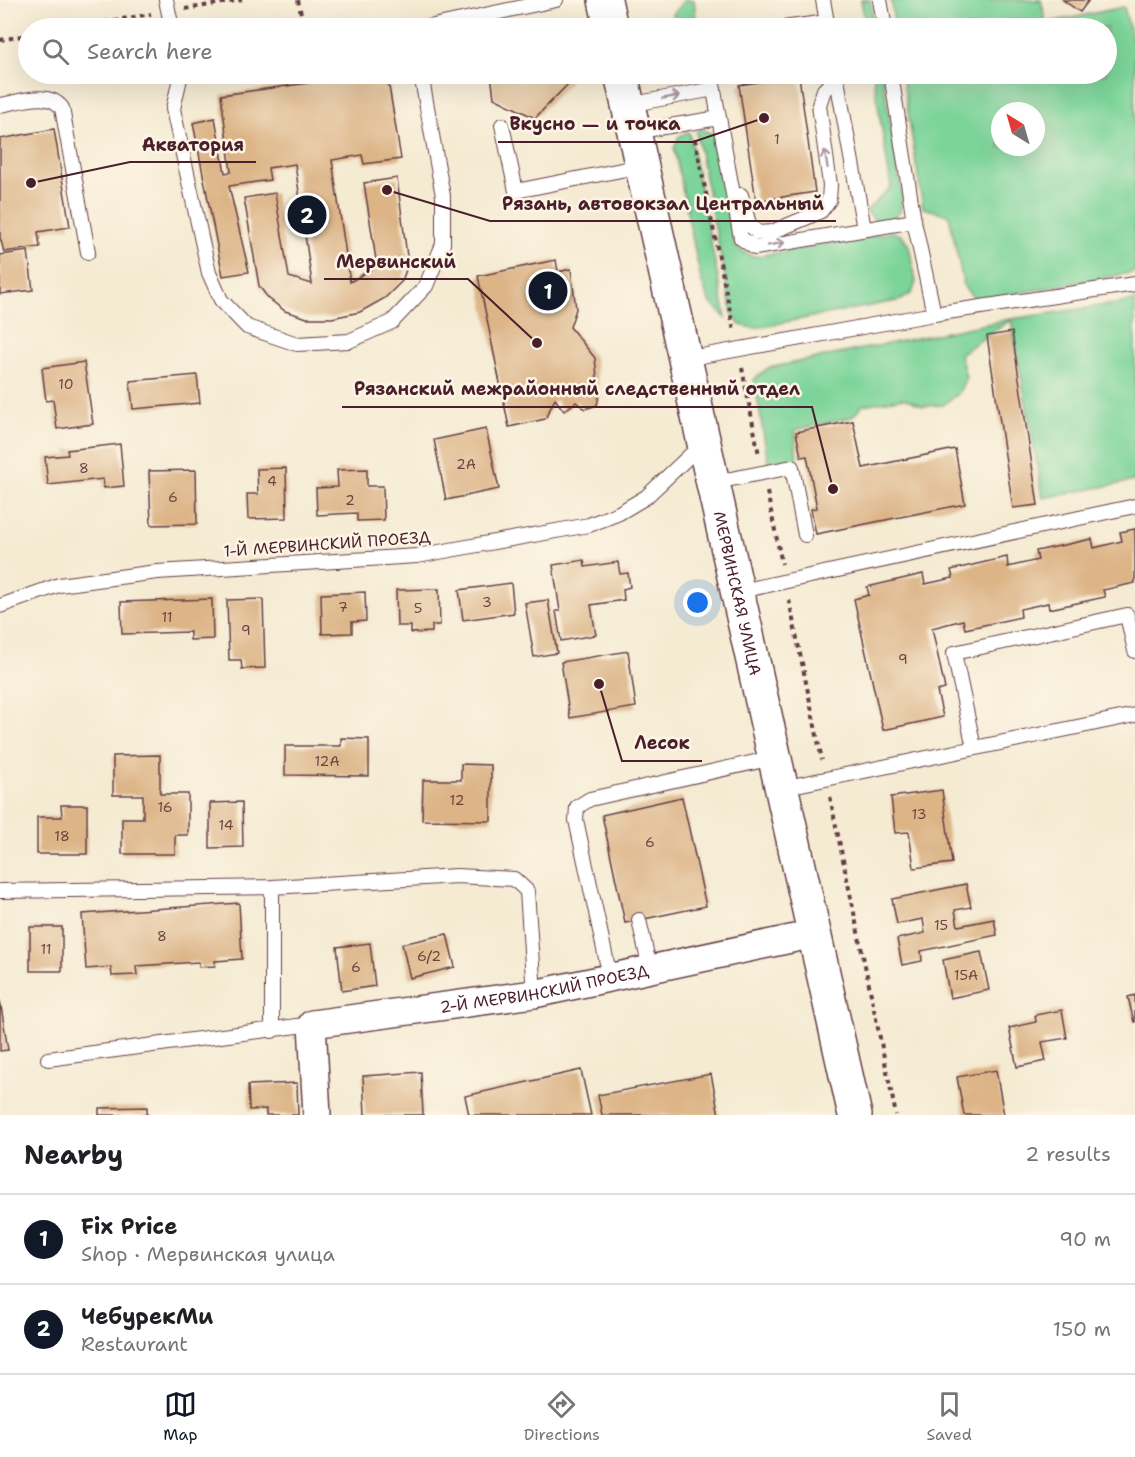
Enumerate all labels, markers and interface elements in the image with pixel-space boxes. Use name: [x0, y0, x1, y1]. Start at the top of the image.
search box: [18, 18, 1117, 84]
icon: search: [39, 35, 72, 68]
text: Search here: [87, 37, 213, 66]
one-way arrow: [660, 92, 680, 103]
north arrow: [991, 102, 1045, 156]
callout: Вкусно — и точка: [498, 106, 693, 142]
text: Вкусно — и точка: [509, 112, 681, 136]
callout: Акватория: [130, 126, 256, 162]
house number: 1: [774, 130, 780, 148]
text: Акватория: [142, 133, 244, 157]
one-way arrow: [820, 150, 831, 170]
callout: Рязань, автовокзал Центральный: [490, 185, 836, 221]
pin: 2: [288, 192, 326, 238]
text: Рязань, автовокзал Центральный: [502, 192, 824, 216]
one-way arrow: [766, 239, 785, 250]
callout: Мервинский: [324, 243, 468, 279]
text: Мервинский: [336, 250, 456, 274]
pin: 1: [528, 268, 568, 314]
callout: Рязанский межрайонный следственный отдел: [342, 371, 812, 407]
house number: 10: [58, 375, 74, 393]
text: Рязанский межрайонный следственный отдел: [354, 377, 800, 401]
house number: 2А: [456, 455, 476, 473]
house number: 8: [79, 459, 89, 477]
house number: 4: [267, 472, 277, 490]
house number: 6: [168, 488, 178, 506]
house number: 2: [345, 491, 355, 509]
street label: МЕРВИНСКАЯ УЛИЦА: [709, 509, 766, 677]
street label: 1-Й МЕРВИНСКИЙ ПРОЕЗД: [223, 526, 431, 562]
your location: [683, 588, 712, 617]
house number: 3: [482, 593, 492, 611]
house number: 7: [338, 598, 348, 616]
house number: 5: [414, 599, 422, 617]
house number: 11: [161, 608, 173, 626]
house number: 9: [241, 621, 251, 639]
house number: 9: [898, 650, 908, 668]
callout: Лесок: [622, 725, 702, 761]
text: Лесок: [634, 731, 690, 755]
house number: 12А: [314, 752, 340, 770]
house number: 12: [450, 791, 464, 809]
house number: 16: [157, 798, 173, 816]
house number: 13: [912, 805, 926, 823]
house number: 14: [218, 816, 234, 834]
house number: 18: [54, 827, 70, 845]
house number: 6: [645, 833, 655, 851]
house number: 15: [934, 916, 948, 934]
house number: 8: [157, 927, 167, 945]
house number: 11: [40, 940, 52, 958]
house number: 6/2: [417, 947, 441, 965]
house number: 6: [351, 958, 361, 976]
street label: 2-Й МЕРВИНСКИЙ ПРОЕЗД: [439, 959, 650, 1017]
house number: 15А: [954, 966, 978, 984]
text: Nearby: [24, 1137, 123, 1172]
text: 2 results: [1025, 1141, 1111, 1167]
text: Fix Price: [81, 1212, 177, 1241]
text: 1: [39, 1226, 48, 1252]
text: 90 m: [1059, 1226, 1111, 1252]
text: Shop · Мервинская улица: [81, 1241, 335, 1267]
text: ЧебурекМи: [81, 1302, 213, 1331]
text: 2: [37, 1316, 51, 1342]
text: 150 m: [1053, 1316, 1111, 1342]
text: Restaurant: [81, 1331, 188, 1357]
tab: Map: [163, 1388, 197, 1445]
tab: Directions: [524, 1388, 600, 1445]
tab: Saved: [926, 1388, 972, 1445]

